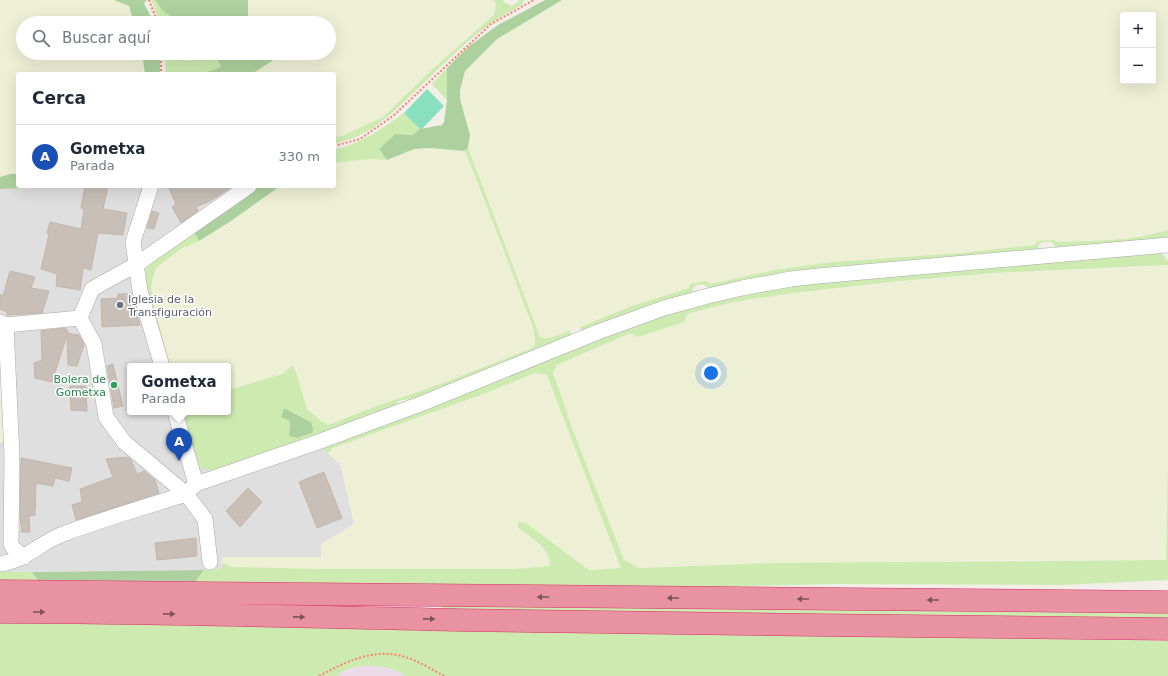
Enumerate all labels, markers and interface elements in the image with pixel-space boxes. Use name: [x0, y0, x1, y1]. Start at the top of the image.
map controls: [1120, 12, 1156, 84]
button: +: [1120, 12, 1156, 48]
search box: [16, 16, 336, 60]
icon: search: [30, 27, 52, 49]
text: Buscar aquí: [62, 29, 150, 47]
button: −: [1120, 48, 1156, 84]
text: Cerca: [32, 88, 86, 108]
text: Gometxa: [70, 140, 145, 158]
text: A: [40, 149, 50, 164]
text: 330 m: [278, 149, 320, 164]
text: Parada: [70, 158, 115, 173]
place label: Iglesia de la Transfiguración: [127, 293, 212, 319]
marker: Iglesia de la Transfiguración: [115, 300, 125, 310]
popup: [127, 363, 231, 415]
your location: [701, 363, 721, 383]
place label: Bolera de Gometxa: [53, 373, 106, 399]
text: Gometxa: [141, 373, 217, 391]
marker: Bolera de Gometxa: [109, 380, 119, 390]
text: Parada: [141, 391, 186, 406]
pin: A: [166, 428, 192, 461]
one-way arrow: [536, 594, 549, 600]
one-way arrow: [666, 595, 679, 601]
one-way arrow: [796, 596, 809, 602]
one-way arrow: [926, 597, 939, 603]
one-way arrow: [33, 609, 46, 615]
one-way arrow: [163, 611, 176, 617]
one-way arrow: [293, 614, 306, 620]
one-way arrow: [423, 616, 436, 622]

